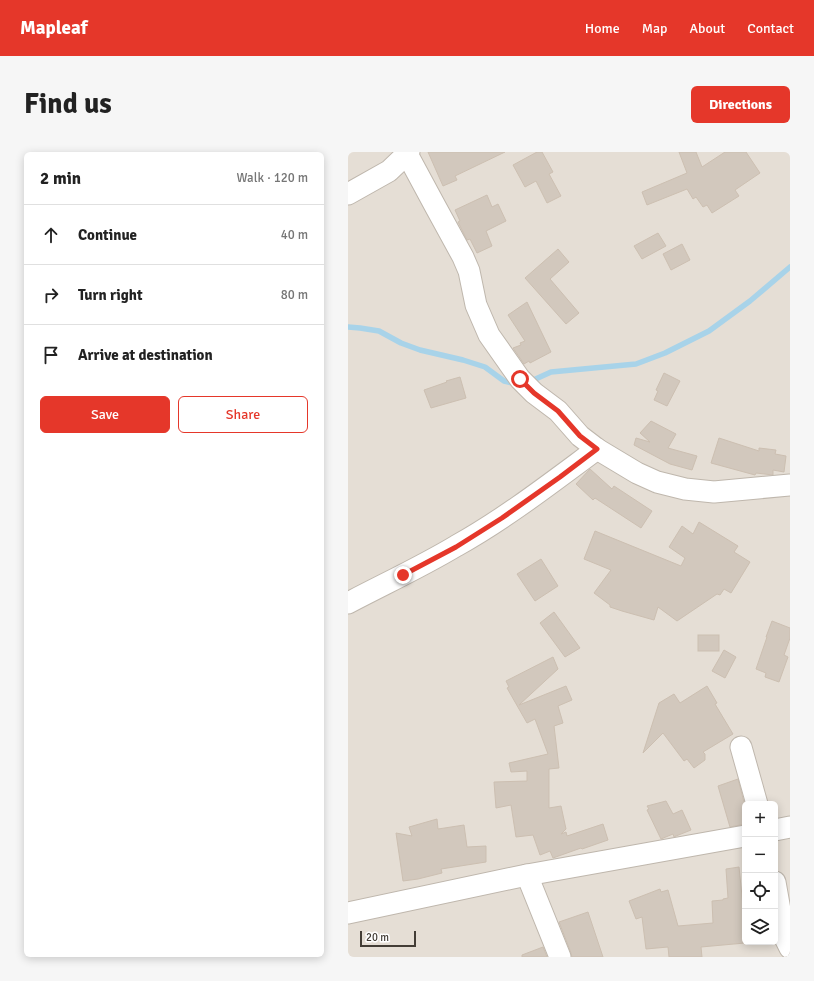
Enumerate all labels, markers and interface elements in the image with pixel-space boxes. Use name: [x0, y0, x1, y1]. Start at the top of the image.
text: Mapleaf: [20, 16, 88, 40]
text: Home: [585, 20, 620, 37]
text: Map: [642, 20, 667, 37]
text: About: [689, 20, 725, 37]
text: Contact: [747, 20, 794, 37]
button: Directions: [691, 86, 790, 123]
text: Find us: [24, 87, 112, 121]
text: 2 min: [40, 168, 81, 189]
text: Walk · 120 m: [237, 170, 308, 186]
icon: ahead: [40, 224, 62, 246]
text: Continue: [78, 226, 137, 244]
text: 40 m: [281, 227, 308, 243]
icon: right: [40, 284, 62, 306]
text: Turn right: [78, 286, 143, 304]
text: 80 m: [281, 287, 308, 303]
icon: arrive: [40, 344, 62, 366]
text: Arrive at destination: [78, 346, 213, 364]
route start: [511, 370, 529, 388]
button: Save: [40, 396, 170, 433]
button: Share: [178, 396, 308, 433]
route end: [394, 566, 412, 584]
map controls: [742, 801, 778, 945]
button: +: [742, 801, 778, 837]
button: −: [742, 837, 778, 873]
button: locate: [742, 873, 778, 909]
button: layers: [742, 909, 778, 945]
scale bar: [360, 929, 416, 948]
text: 20 m: [366, 931, 389, 944]

